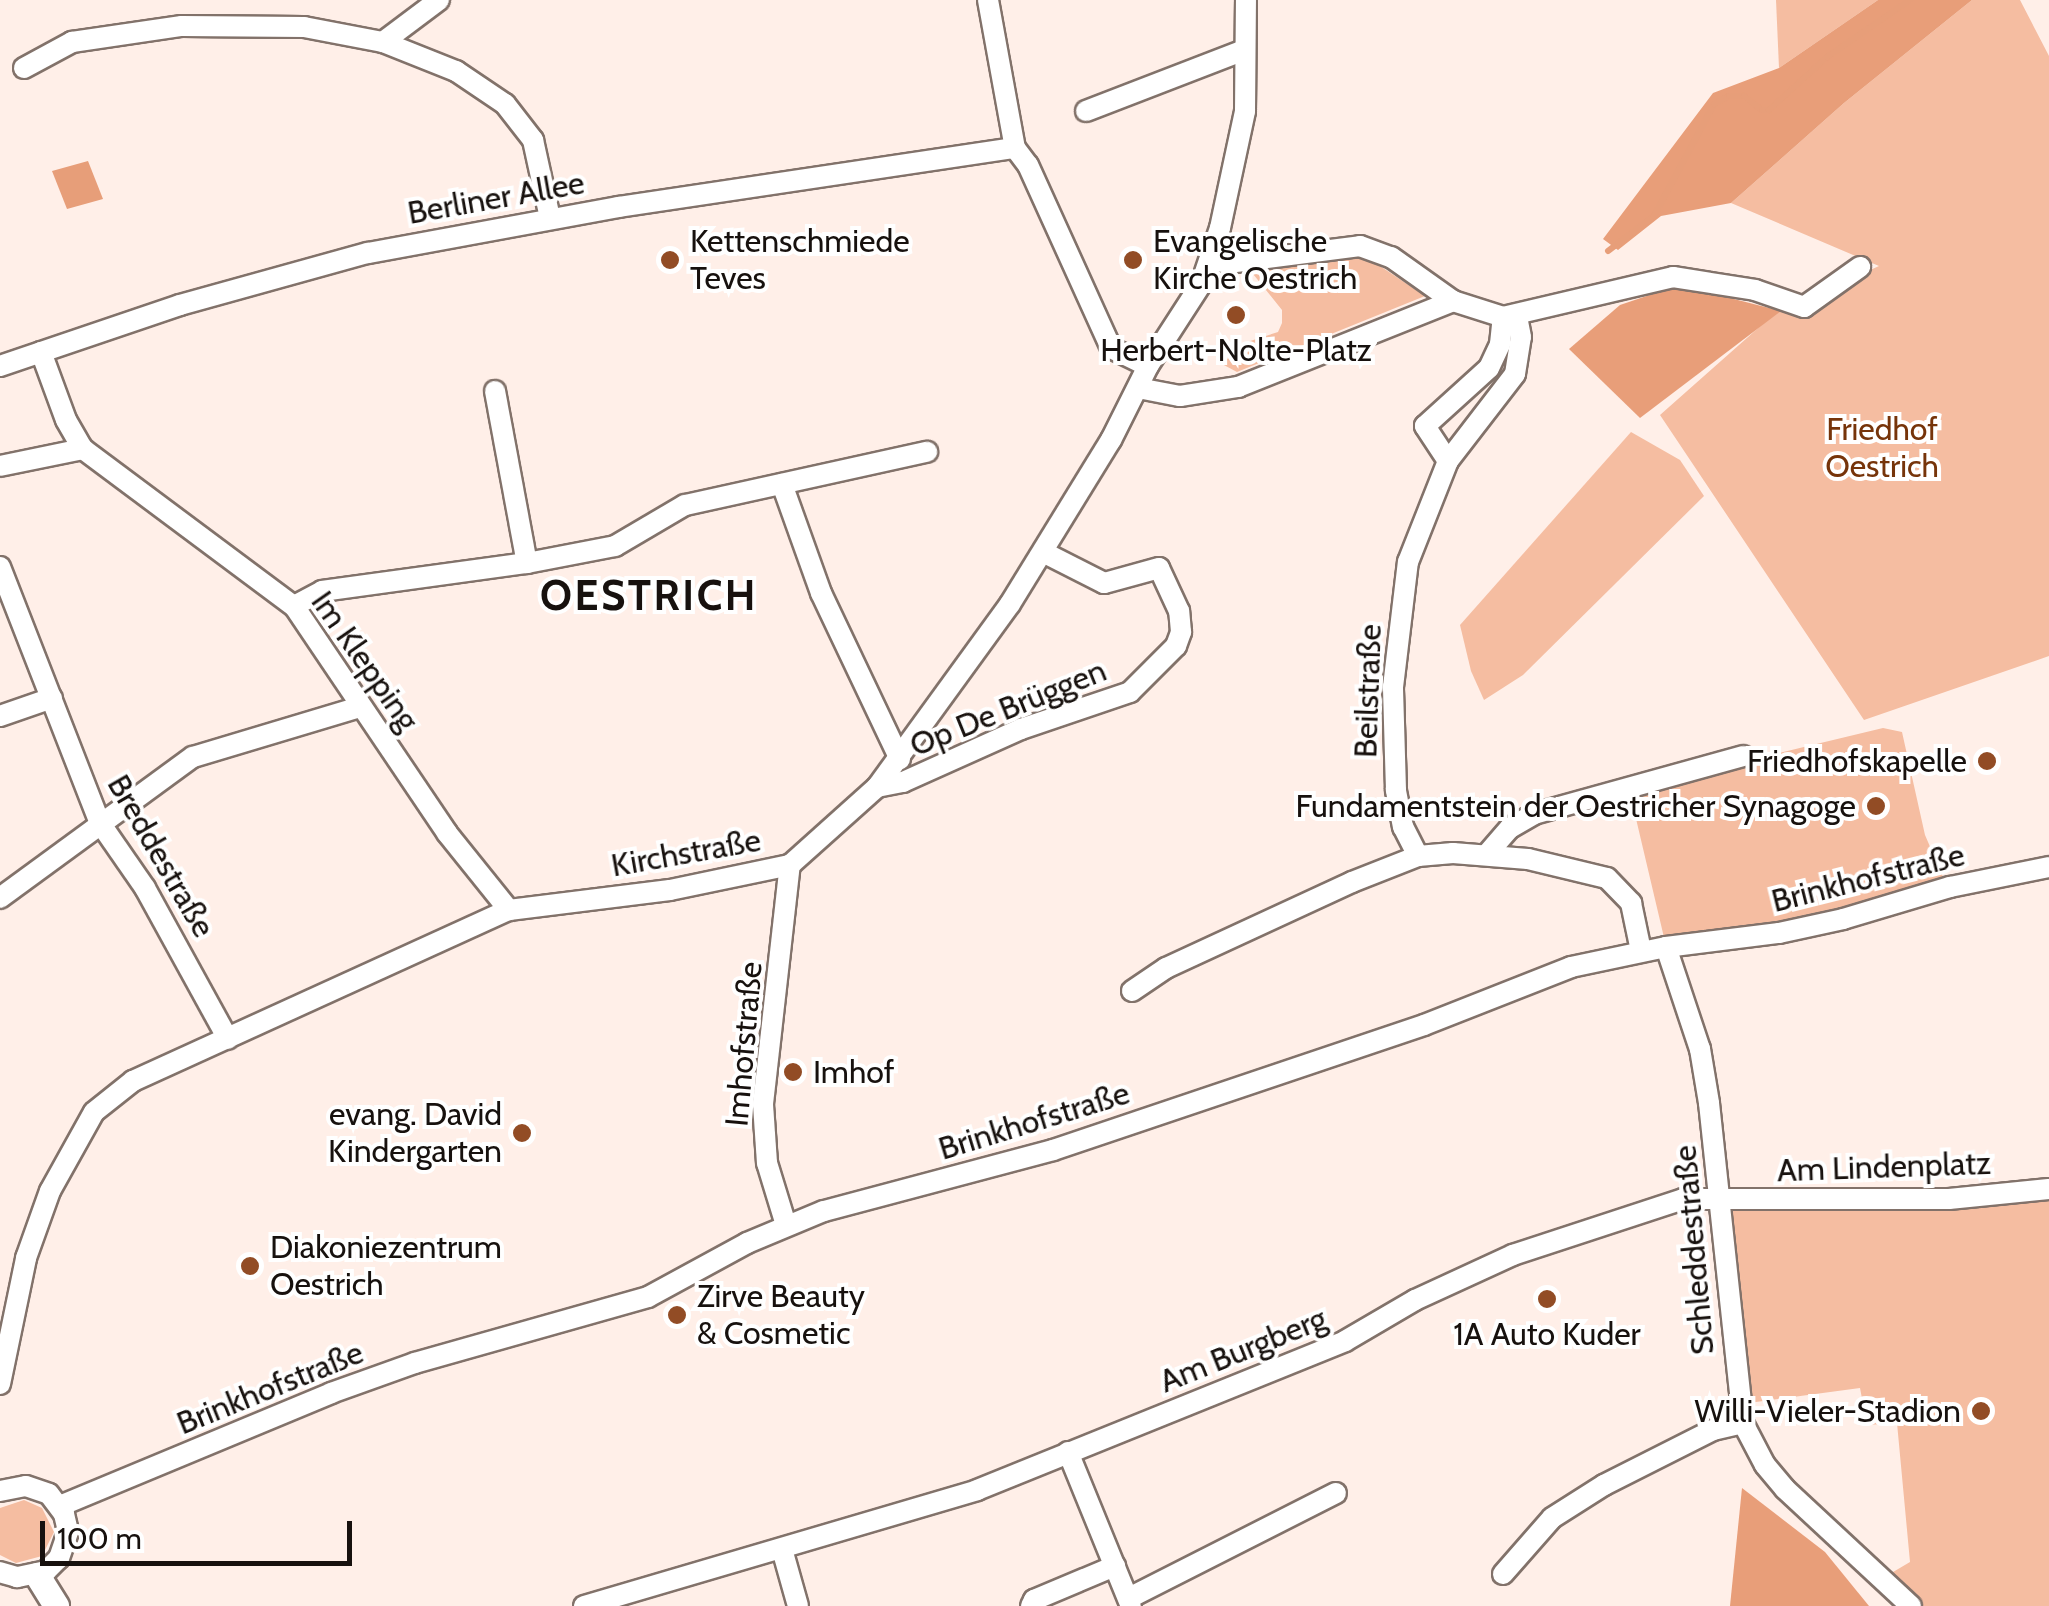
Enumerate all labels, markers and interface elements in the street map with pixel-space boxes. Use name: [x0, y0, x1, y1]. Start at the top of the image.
street label: Berliner Allee: [405, 164, 587, 232]
place label: Kettenschmiede Teves: [690, 223, 910, 298]
place label: Evangelische Kirche Oestrich: [1153, 223, 1357, 298]
marker: Kettenschmiede Teves: [659, 249, 681, 271]
marker: Evangelische Kirche Oestrich: [1122, 249, 1144, 271]
marker: Herbert-Nolte-Platz: [1225, 304, 1247, 326]
place label: Herbert-Nolte-Platz: [1100, 331, 1372, 369]
park label: Friedhof Oestrich: [1825, 411, 1939, 486]
district label: OESTRICH: [540, 570, 758, 620]
street label: Im Klepping: [303, 584, 427, 738]
street label: Beilstraße: [1346, 623, 1390, 759]
street label: Op De Brüggen: [904, 651, 1112, 765]
place label: Friedhofskapelle: [1747, 742, 1967, 780]
marker: Friedhofskapelle: [1976, 750, 1998, 772]
street label: Breddestraße: [99, 768, 223, 944]
place label: Fundamentstein der Oestricher Synagoge: [1295, 787, 1856, 825]
marker: Fundamentstein der Oestricher Synagoge: [1865, 795, 1887, 817]
street label: Kirchstraße: [608, 821, 764, 885]
street label: Brinkhofstraße: [1768, 835, 1968, 921]
street label: Imhofstraße: [718, 960, 770, 1128]
place label: Imhof: [813, 1053, 894, 1091]
marker: Imhof: [782, 1061, 804, 1083]
street label: Brinkhofstraße: [934, 1074, 1134, 1168]
place label: evang. David Kindergarten: [328, 1096, 502, 1171]
marker: evang. David Kindergarten: [511, 1122, 533, 1144]
street label: Schleddestraße: [1666, 1144, 1722, 1356]
street label: Am Lindenplatz: [1776, 1144, 1992, 1190]
place label: Diakoniezentrum Oestrich: [270, 1229, 502, 1304]
marker: Diakoniezentrum Oestrich: [239, 1255, 261, 1277]
place label: Zirve Beauty & Cosmetic: [697, 1278, 865, 1353]
marker: 1A Auto Kuder: [1536, 1288, 1558, 1310]
street label: Am Burgberg: [1154, 1299, 1332, 1401]
marker: Zirve Beauty & Cosmetic: [666, 1304, 688, 1326]
place label: 1A Auto Kuder: [1453, 1315, 1641, 1353]
street label: Brinkhofstraße: [171, 1333, 369, 1443]
place label: Willi-Vieler-Stadion: [1694, 1392, 1961, 1430]
marker: Willi-Vieler-Stadion: [1970, 1400, 1992, 1422]
scale bar: [45, 1501, 358, 1563]
text: 100 m: [57, 1520, 142, 1557]

